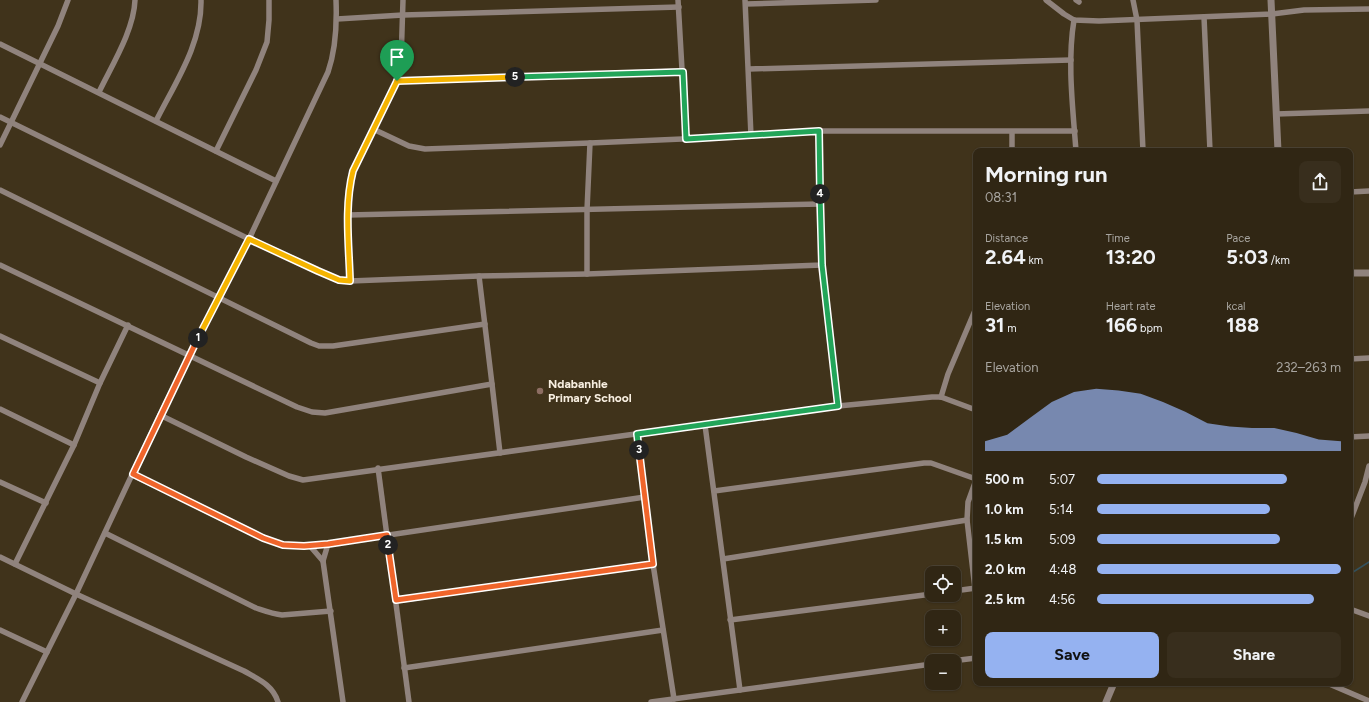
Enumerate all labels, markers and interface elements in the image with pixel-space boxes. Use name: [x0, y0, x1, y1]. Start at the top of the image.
pin: [380, 40, 414, 81]
icon: arrive: [386, 46, 408, 68]
pin: 5: [505, 67, 525, 87]
text: 5: [512, 70, 518, 83]
text: Morning run: [985, 161, 1108, 188]
button: share: [1299, 161, 1341, 203]
pin: 4: [810, 184, 830, 204]
text: 4: [817, 187, 823, 200]
text: 08:31: [985, 190, 1017, 205]
text: Distance: [985, 232, 1028, 245]
text: Time: [1106, 232, 1130, 245]
text: Pace: [1226, 232, 1250, 245]
text: 2.64: [985, 245, 1026, 269]
text: 13:20: [1106, 245, 1156, 269]
text: 5:03: [1226, 245, 1268, 269]
text: km: [1026, 254, 1043, 267]
text: /km: [1268, 254, 1290, 267]
text: Elevation: [985, 300, 1030, 313]
text: Heart rate: [1106, 300, 1156, 313]
text: kcal: [1226, 300, 1246, 313]
text: 31: [985, 313, 1005, 337]
text: 166: [1106, 313, 1137, 337]
text: 188: [1226, 313, 1259, 337]
text: m: [1005, 322, 1017, 335]
text: bpm: [1137, 322, 1162, 335]
pin: 1: [188, 328, 208, 348]
text: 1: [196, 331, 200, 344]
text: Elevation: [985, 360, 1038, 375]
text: 232–263 m: [1276, 360, 1341, 375]
place label: Ndabanhle Primary School: [548, 377, 632, 405]
marker: Ndabanhle Primary School: [535, 386, 545, 396]
pin: 3: [629, 440, 649, 460]
text: 3: [636, 443, 642, 456]
text: 500 m: [985, 472, 1024, 487]
text: 5:07: [1049, 472, 1075, 487]
text: 1.0 km: [985, 502, 1024, 517]
text: 5:14: [1049, 502, 1073, 517]
text: 1.5 km: [985, 532, 1023, 547]
text: 5:09: [1049, 532, 1075, 547]
pin: 2: [378, 535, 398, 555]
text: 2: [385, 538, 391, 551]
text: 2.0 km: [985, 562, 1026, 577]
text: 4:48: [1049, 562, 1076, 577]
map controls: [925, 566, 961, 690]
button: locate: [925, 566, 961, 602]
text: 2.5 km: [985, 592, 1025, 607]
text: 4:56: [1049, 592, 1075, 607]
button: +: [925, 610, 961, 646]
button: Save: [985, 632, 1159, 678]
button: Share: [1167, 632, 1341, 678]
button: −: [925, 654, 961, 690]

